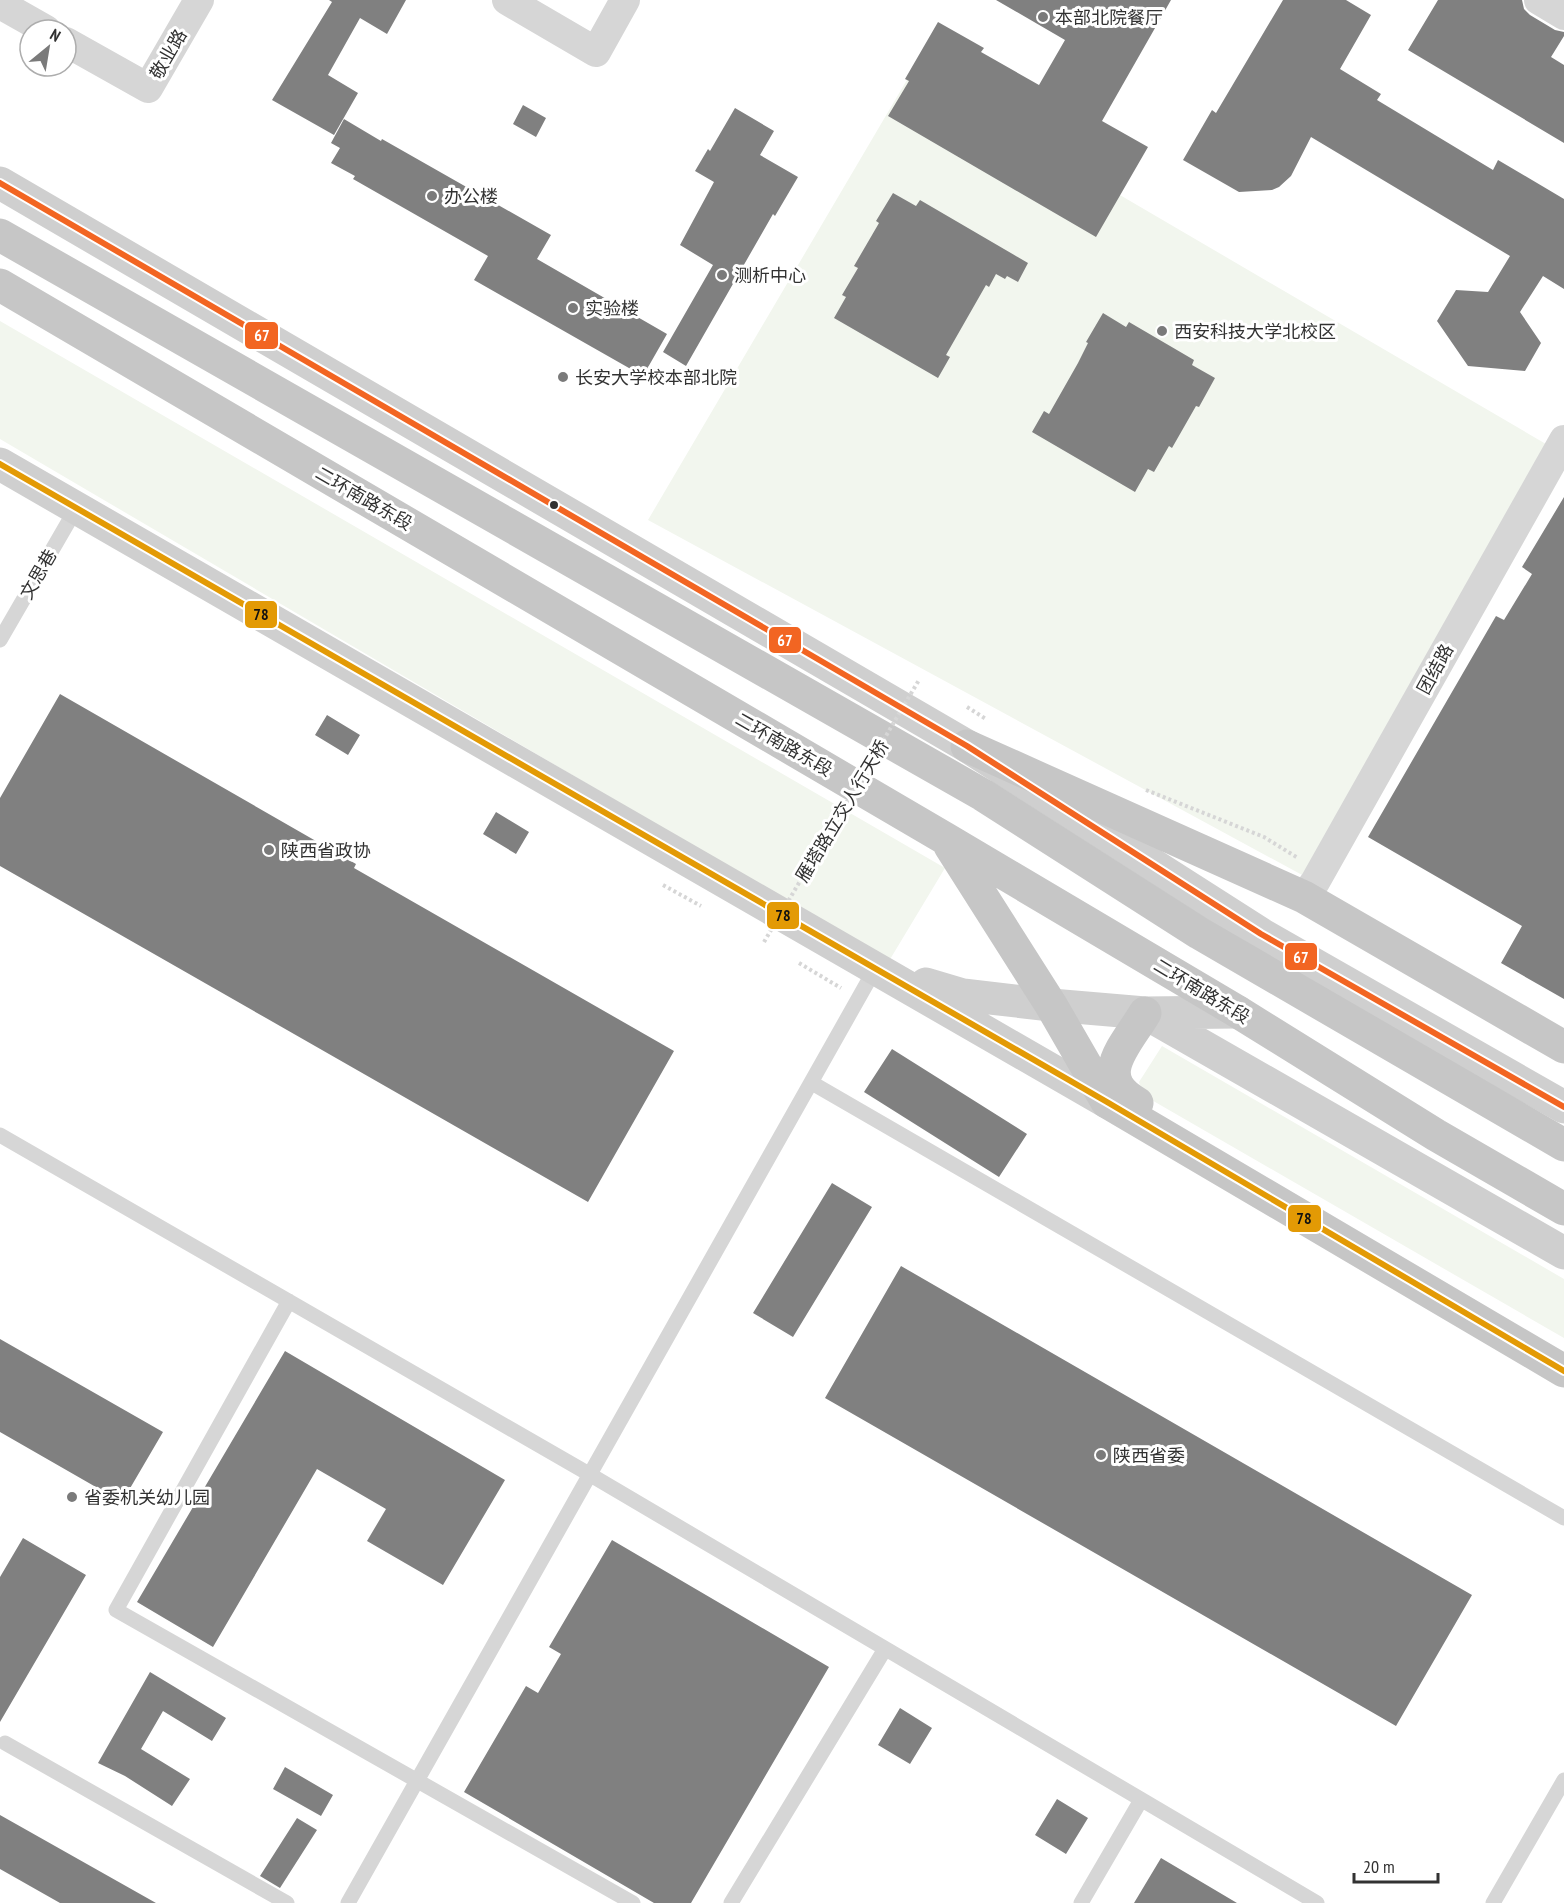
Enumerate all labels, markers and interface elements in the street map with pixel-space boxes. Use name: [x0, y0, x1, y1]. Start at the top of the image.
place label: 本部北院餐厅: [1055, 6, 1163, 29]
marker: 本部北院餐厅: [1036, 10, 1050, 24]
north arrow: [18, 18, 78, 78]
text: N: [47, 24, 64, 46]
street label: 敬业路: [145, 25, 191, 83]
place label: 办公楼: [444, 185, 498, 208]
marker: 办公楼: [425, 189, 439, 203]
place label: 测析中心: [734, 264, 806, 287]
marker: 测析中心: [715, 268, 729, 282]
place label: 实验楼: [585, 297, 639, 320]
marker: 实验楼: [566, 301, 580, 315]
place label: 西安科技大学北校区: [1174, 320, 1336, 343]
line badge: 67: [244, 321, 279, 350]
marker: 西安科技大学北校区: [1155, 324, 1169, 338]
text: 67: [254, 325, 270, 345]
place label: 长安大学校本部北院: [575, 366, 737, 389]
marker: 长安大学校本部北院: [556, 370, 570, 384]
street label: 二环南路东段: [311, 461, 417, 535]
unlabelled marker: [548, 499, 560, 511]
street label: 文思巷: [15, 545, 61, 603]
line badge: 78: [244, 600, 278, 629]
text: 78: [253, 604, 269, 624]
line badge: 67: [768, 626, 802, 654]
text: 67: [777, 630, 793, 650]
street label: 团结路: [1412, 640, 1458, 698]
street label: 二环南路东段: [731, 707, 837, 781]
street label: 雁塔路立交人行天桥: [790, 736, 894, 886]
place label: 陕西省政协: [281, 839, 371, 862]
marker: 陕西省政协: [262, 843, 276, 857]
line badge: 78: [766, 901, 800, 930]
text: 78: [775, 905, 791, 925]
line badge: 67: [1284, 942, 1318, 971]
text: 67: [1293, 947, 1309, 967]
street label: 二环南路东段: [1150, 953, 1254, 1029]
line badge: 78: [1287, 1204, 1322, 1233]
text: 78: [1296, 1208, 1312, 1228]
place label: 陕西省委: [1113, 1444, 1185, 1467]
marker: 陕西省委: [1094, 1448, 1108, 1462]
place label: 省委机关幼儿园: [84, 1486, 210, 1509]
marker: 省委机关幼儿园: [65, 1490, 79, 1504]
scale bar: [1354, 1846, 1438, 1884]
text: 20 m: [1363, 1855, 1395, 1878]

